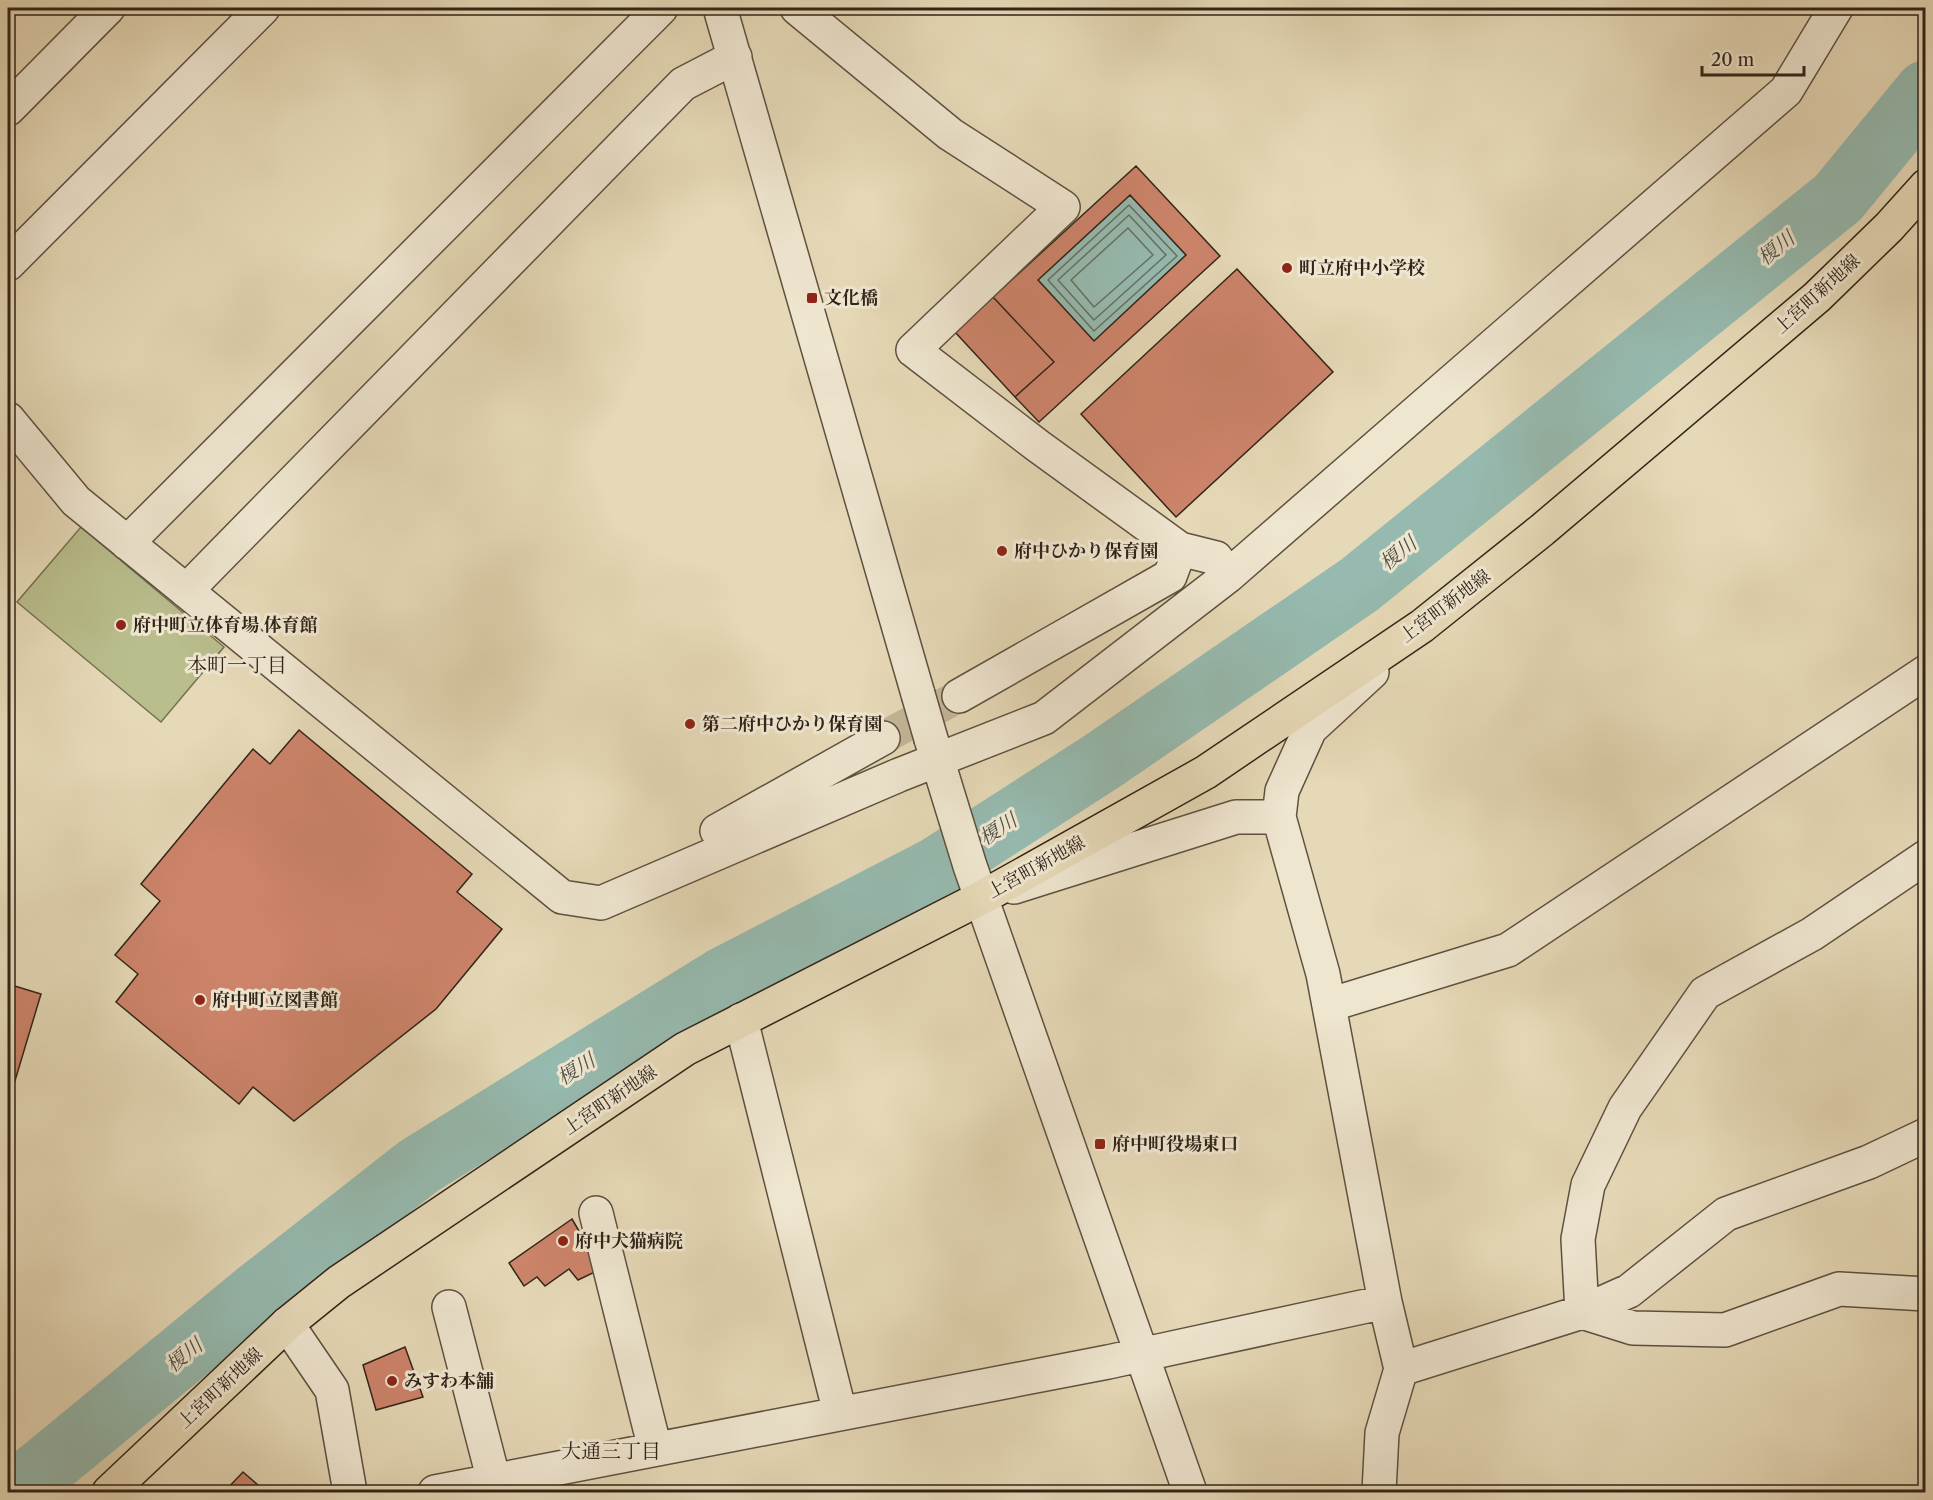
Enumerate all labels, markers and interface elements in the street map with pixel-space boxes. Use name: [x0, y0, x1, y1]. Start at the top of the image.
scale bar: [1702, 39, 1804, 77]
text: 20 m: [1711, 49, 1755, 71]
water label: 榎川: [1753, 225, 1801, 270]
street label: 上宮町新地線: [1770, 250, 1864, 338]
place label: 町立府中小学校: [1299, 257, 1425, 279]
marker: 町立府中小学校: [1280, 261, 1294, 275]
place label: 文化橋: [824, 287, 878, 309]
marker: 文化橋: [805, 291, 819, 305]
water label: 榎川: [1375, 530, 1423, 575]
place label: 府中ひかり保育園: [1014, 540, 1158, 562]
marker: 府中ひかり保育園: [995, 544, 1009, 558]
street label: 上宮町新地線: [1395, 565, 1495, 647]
place label: 府中町立体育場 体育館: [133, 614, 318, 636]
marker: 府中町立体育場 体育館: [114, 618, 128, 632]
district label: 本町一丁目: [187, 653, 287, 677]
place label: 第二府中ひかり保育園: [702, 713, 882, 735]
marker: 第二府中ひかり保育園: [683, 717, 697, 731]
water label: 榎川: [975, 807, 1023, 850]
street label: 上宮町新地線: [983, 831, 1089, 903]
place label: 府中町立図書館: [212, 989, 338, 1011]
marker: 府中町立図書館: [193, 993, 207, 1007]
water label: 榎川: [553, 1047, 601, 1090]
street label: 上宮町新地線: [559, 1061, 661, 1139]
place label: 府中町役場東口: [1112, 1133, 1238, 1155]
marker: 府中町役場東口: [1093, 1137, 1107, 1151]
place label: 府中犬猫病院: [575, 1230, 683, 1252]
marker: 府中犬猫病院: [556, 1234, 570, 1248]
water label: 榎川: [161, 1332, 209, 1377]
street label: 上宮町新地線: [173, 1343, 267, 1433]
place label: みすわ本舗: [404, 1370, 494, 1392]
marker: みすわ本舗: [385, 1374, 399, 1388]
district label: 大通三丁目: [561, 1439, 661, 1463]

